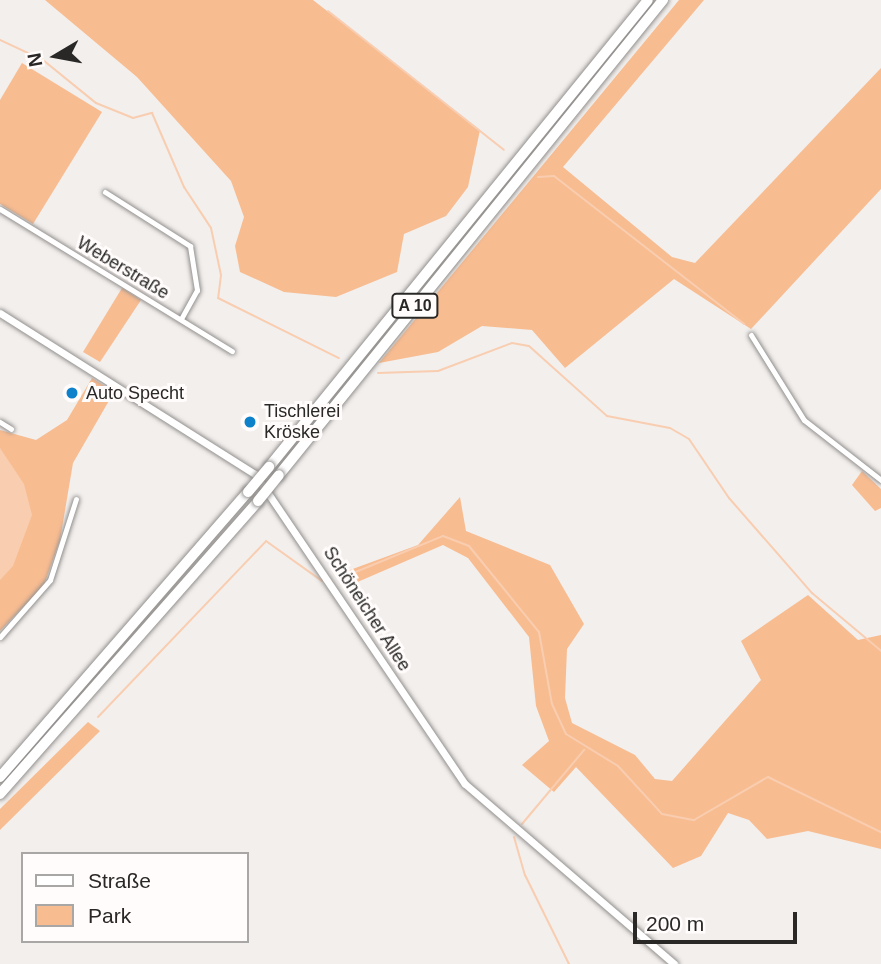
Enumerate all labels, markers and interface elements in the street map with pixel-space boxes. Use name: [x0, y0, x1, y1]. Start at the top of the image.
north arrow: [21, 21, 91, 91]
text: N: [23, 51, 46, 68]
street label: Weberstraße: [73, 232, 173, 304]
road number: A 10: [390, 294, 440, 318]
place label: Auto Specht: [86, 382, 184, 404]
marker: Auto Specht: [64, 385, 80, 401]
place label: Tischlerei Kröske: [264, 401, 340, 444]
marker: Tischlerei Kröske: [242, 414, 258, 430]
street label: Schöneicher Allee: [318, 542, 416, 676]
legend: [21, 852, 248, 943]
text: Straße: [88, 869, 151, 892]
scale bar: [636, 898, 800, 942]
text: Park: [88, 904, 131, 927]
text: 200 m: [646, 912, 704, 935]

